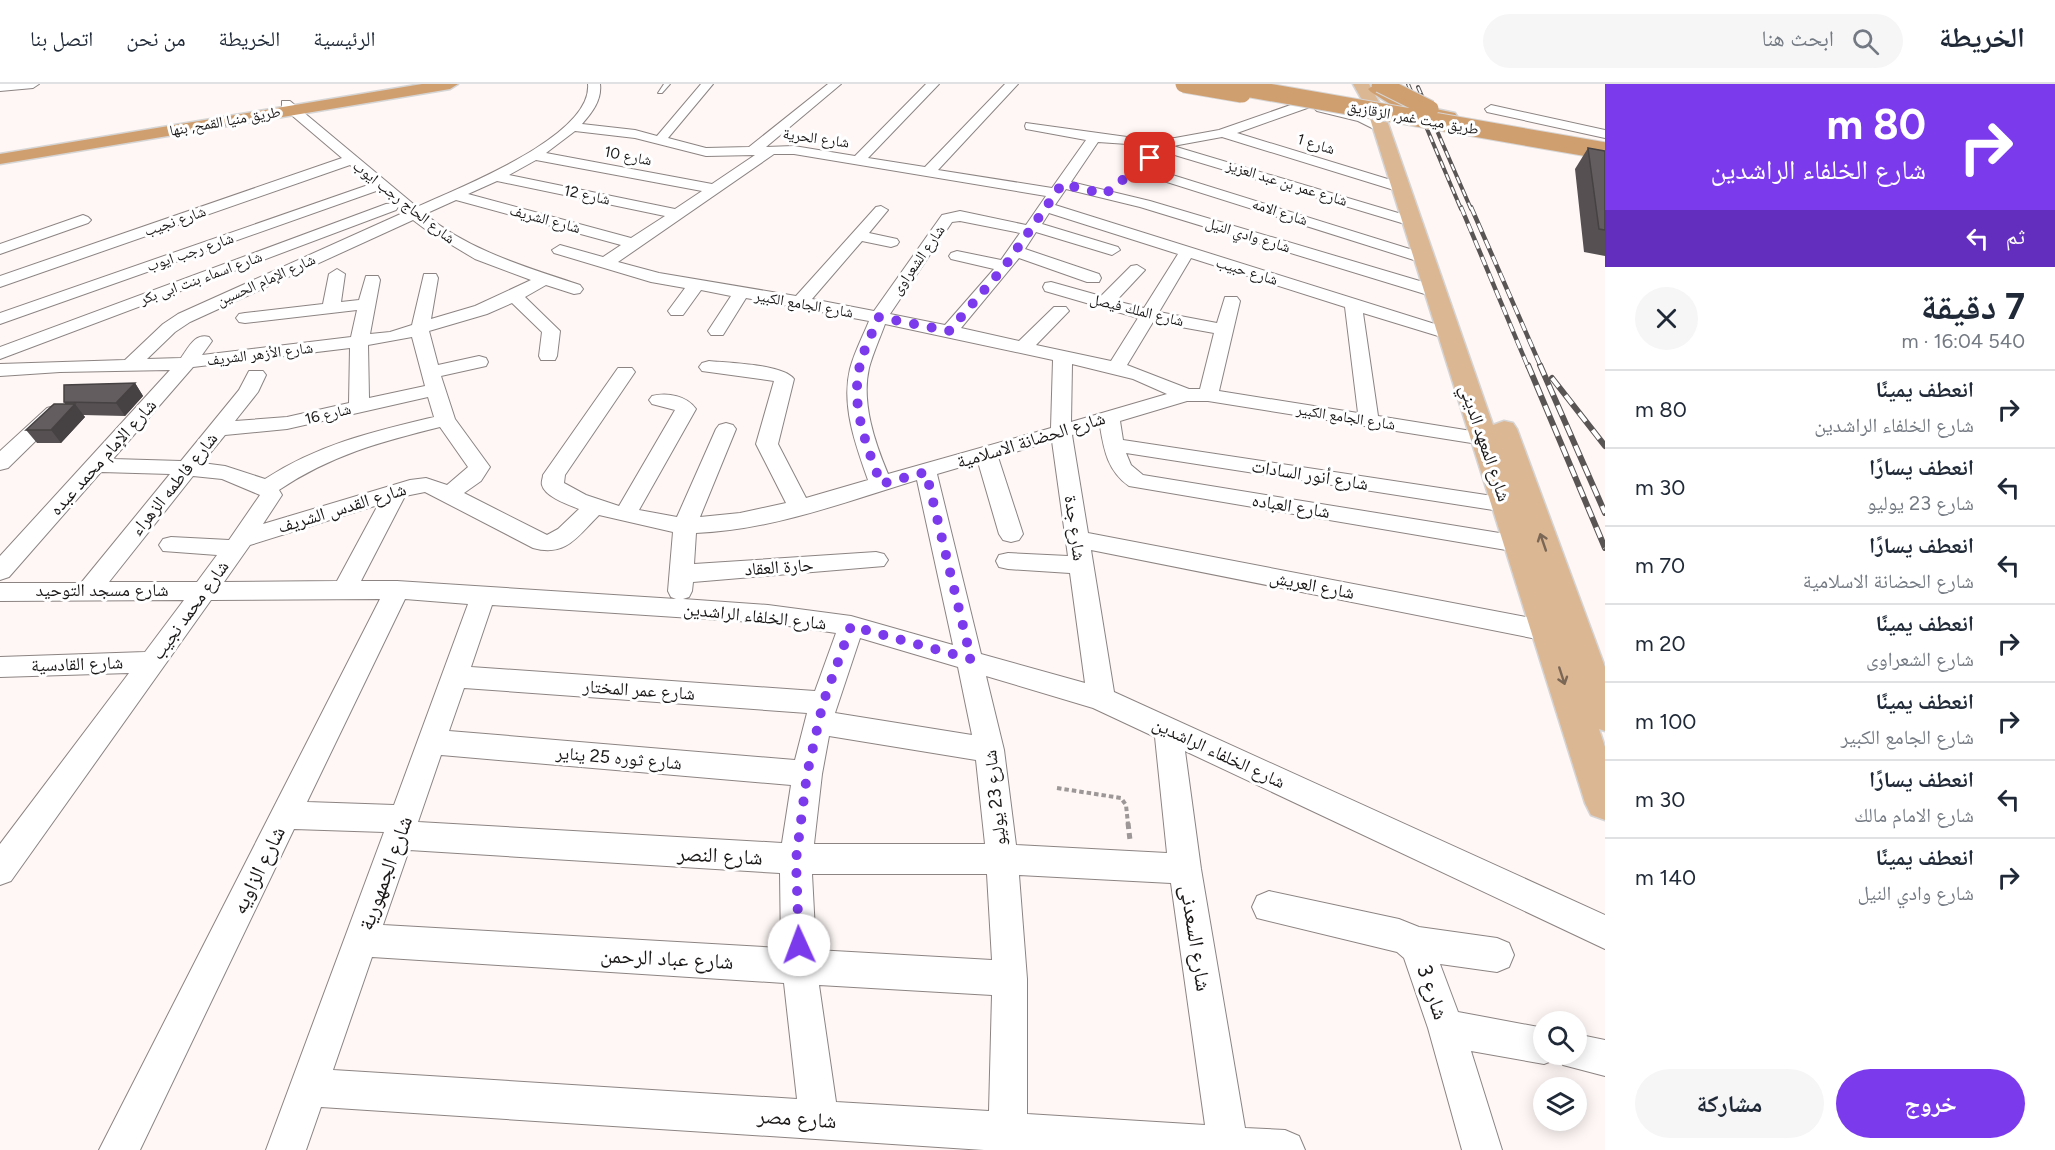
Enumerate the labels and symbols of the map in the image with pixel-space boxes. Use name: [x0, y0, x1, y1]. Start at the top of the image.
street label: طريق ميت غمر, الزقازيق: [1346, 98, 1480, 139]
street label: طريق منيا القمح, بنها: [168, 102, 282, 141]
street label: شارع الحرية: [781, 124, 851, 153]
street label: شارع 1: [1295, 130, 1337, 159]
pin: [1124, 132, 1175, 183]
street label: شارع 10: [603, 143, 653, 170]
street label: شارع عمر بن عبد العزيز: [1223, 156, 1350, 211]
street label: شارع الحاج رجب ايوب: [349, 157, 459, 248]
street label: شارع 12: [562, 181, 612, 210]
street label: شارع الامه: [1250, 195, 1310, 230]
street label: شارع الشريف: [507, 201, 582, 238]
street label: شارع نجيب: [142, 202, 209, 241]
street label: شارع وادي النيل: [1203, 214, 1293, 259]
street label: شارع الشعراوى: [887, 222, 950, 299]
street label: شارع رجب ايوب: [144, 229, 236, 276]
street label: شارع اسماء بنت ابى بكر: [136, 247, 265, 310]
street label: شارع الإمام الحسين: [214, 250, 319, 311]
street label: شارع حبيب: [1214, 253, 1280, 290]
street label: شارع الجامع الكبير: [752, 286, 855, 323]
street label: شارع الملك فيصل: [1088, 290, 1186, 331]
street label: شارع الأزهر الشريف: [206, 339, 314, 370]
street label: شارع المعهد الديني: [1451, 382, 1515, 505]
street label: شارع الإمام محمد عبده: [45, 394, 162, 520]
street label: شارع 16: [303, 400, 353, 429]
street label: شارع الجامع الكبير: [1294, 400, 1397, 435]
street label: شارع الحضانة الاسلامية: [954, 407, 1108, 473]
street label: شارع فاطمه الزهراء: [126, 428, 222, 540]
street label: شارع أنور السادات: [1250, 455, 1370, 495]
street label: شارع القدس الشريف: [275, 478, 409, 538]
street label: شارع العباده: [1250, 489, 1332, 523]
street label: شارع جدة: [1060, 494, 1090, 562]
one-way arrow: [1537, 533, 1548, 552]
street label: حارة العقاد: [744, 554, 814, 580]
street label: شارع محمد نجيب: [147, 556, 233, 664]
street label: شارع العريش: [1268, 566, 1356, 604]
street label: شارع مسجد التوحيد: [35, 579, 169, 601]
street label: شارع الخلفاء الراشدين: [682, 598, 828, 634]
street label: شارع القادسية: [31, 651, 123, 677]
one-way arrow: [1558, 666, 1569, 685]
street label: شارع عمر المختار: [581, 675, 696, 705]
street label: شارع الخلفاء الراشدين: [1149, 713, 1289, 793]
street label: شارع ثوره 25 يناير: [554, 741, 683, 774]
street label: شارع 23 يوليو: [979, 749, 1011, 847]
street label: شارع الجمهورية: [353, 812, 418, 934]
street label: شارع الزاويه: [226, 822, 291, 918]
street label: شارع النصر: [676, 840, 763, 871]
street label: شارع السعدنى: [1174, 883, 1217, 993]
position arrow: [767, 913, 831, 977]
street label: شارع عباد الرحمن: [600, 942, 734, 975]
street label: شارع 3: [1411, 961, 1454, 1023]
street label: شارع مصر: [755, 1103, 838, 1134]

